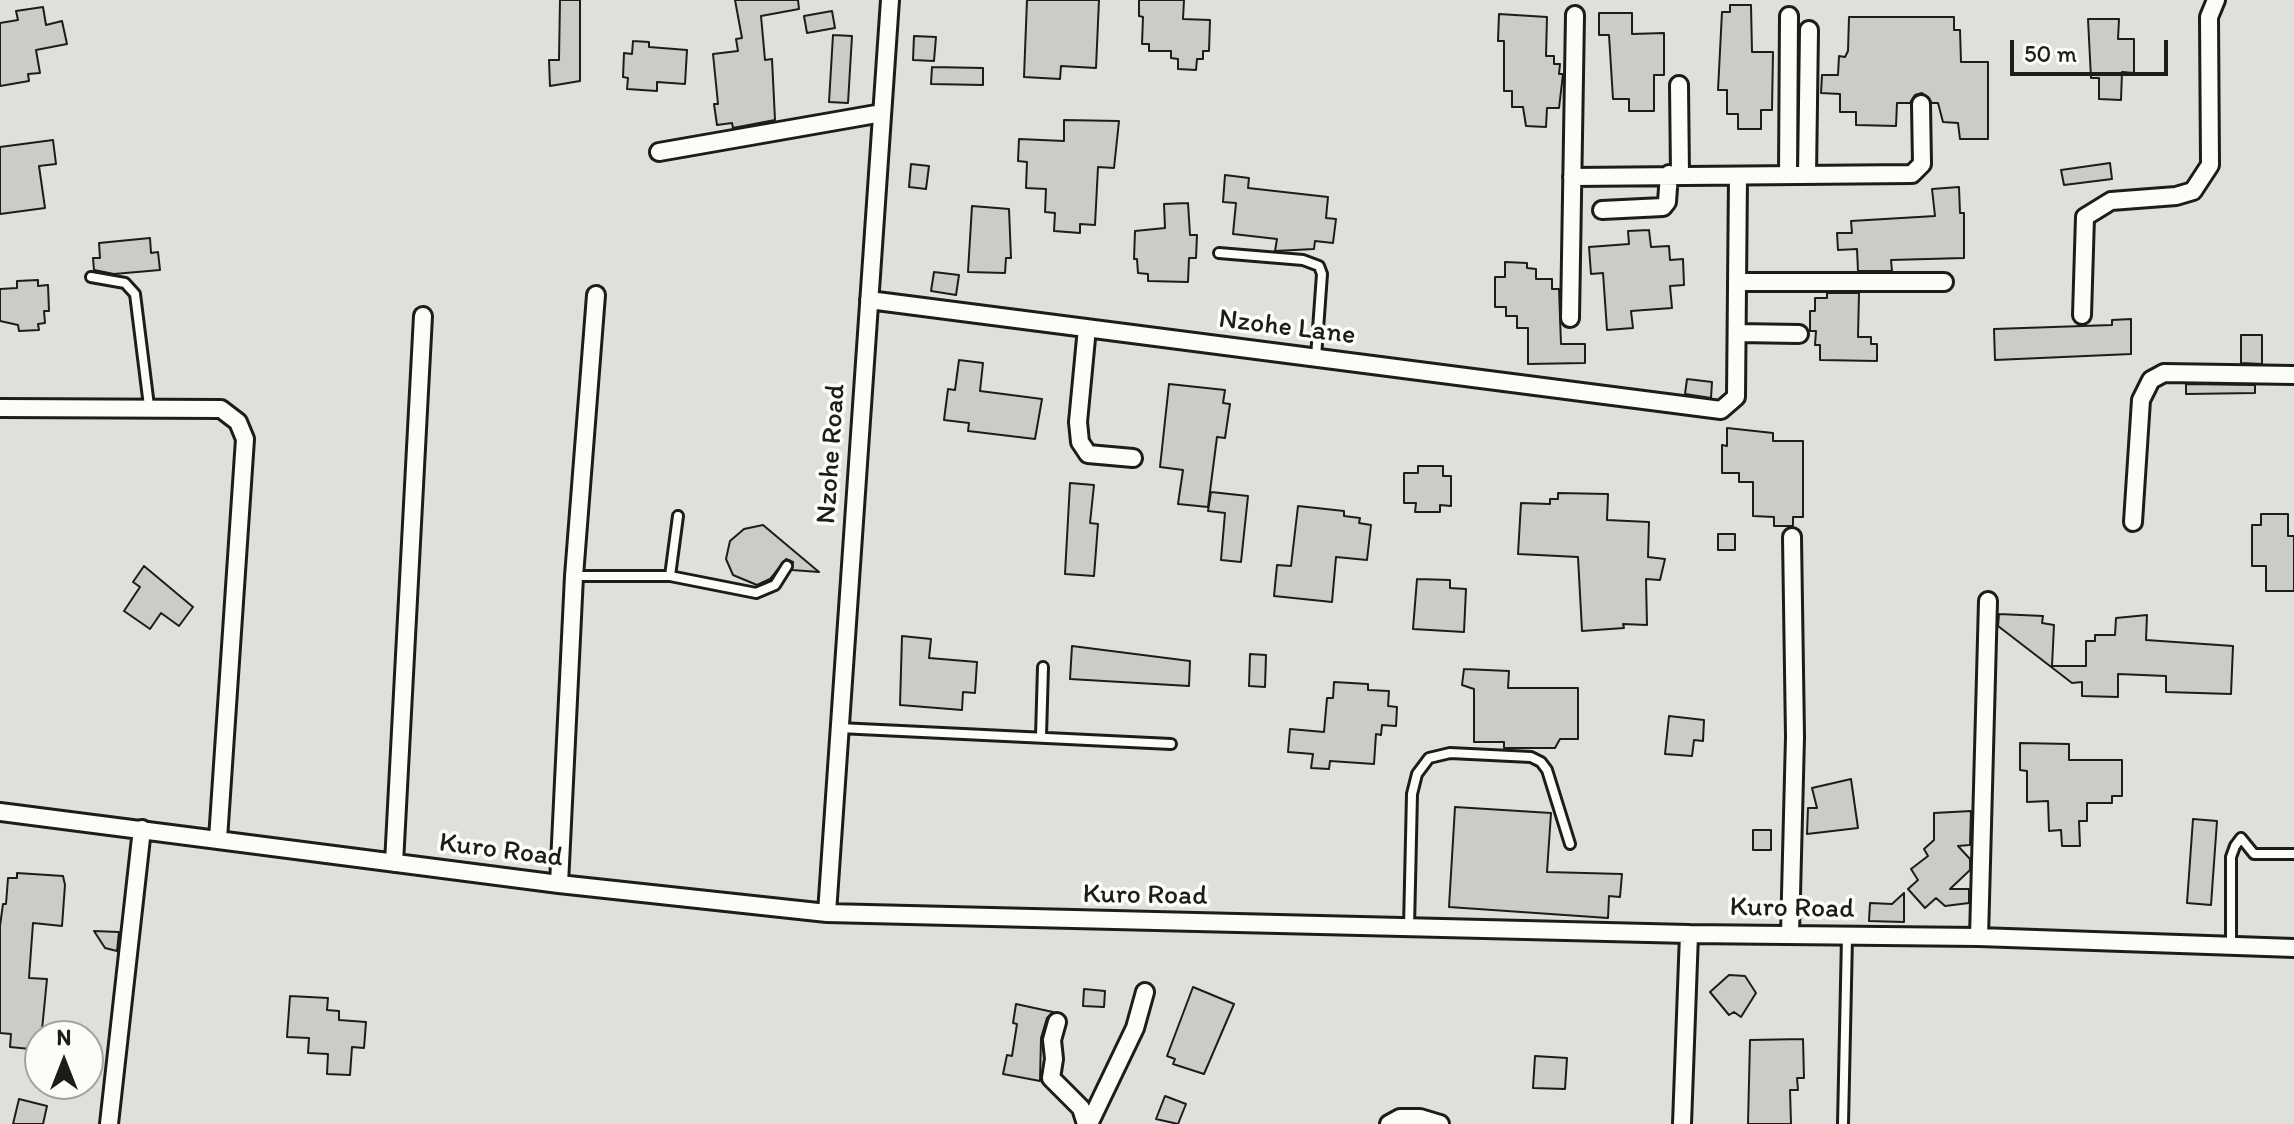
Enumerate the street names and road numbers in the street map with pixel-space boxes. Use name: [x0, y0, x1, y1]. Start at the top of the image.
street label: Nzohe Lane: [1217, 303, 1357, 353]
street label: Nzohe Road: [810, 383, 854, 525]
street label: Kuro Road: [437, 827, 565, 875]
street label: Kuro Road: [1082, 878, 1208, 914]
street label: Kuro Road: [1729, 891, 1855, 927]

